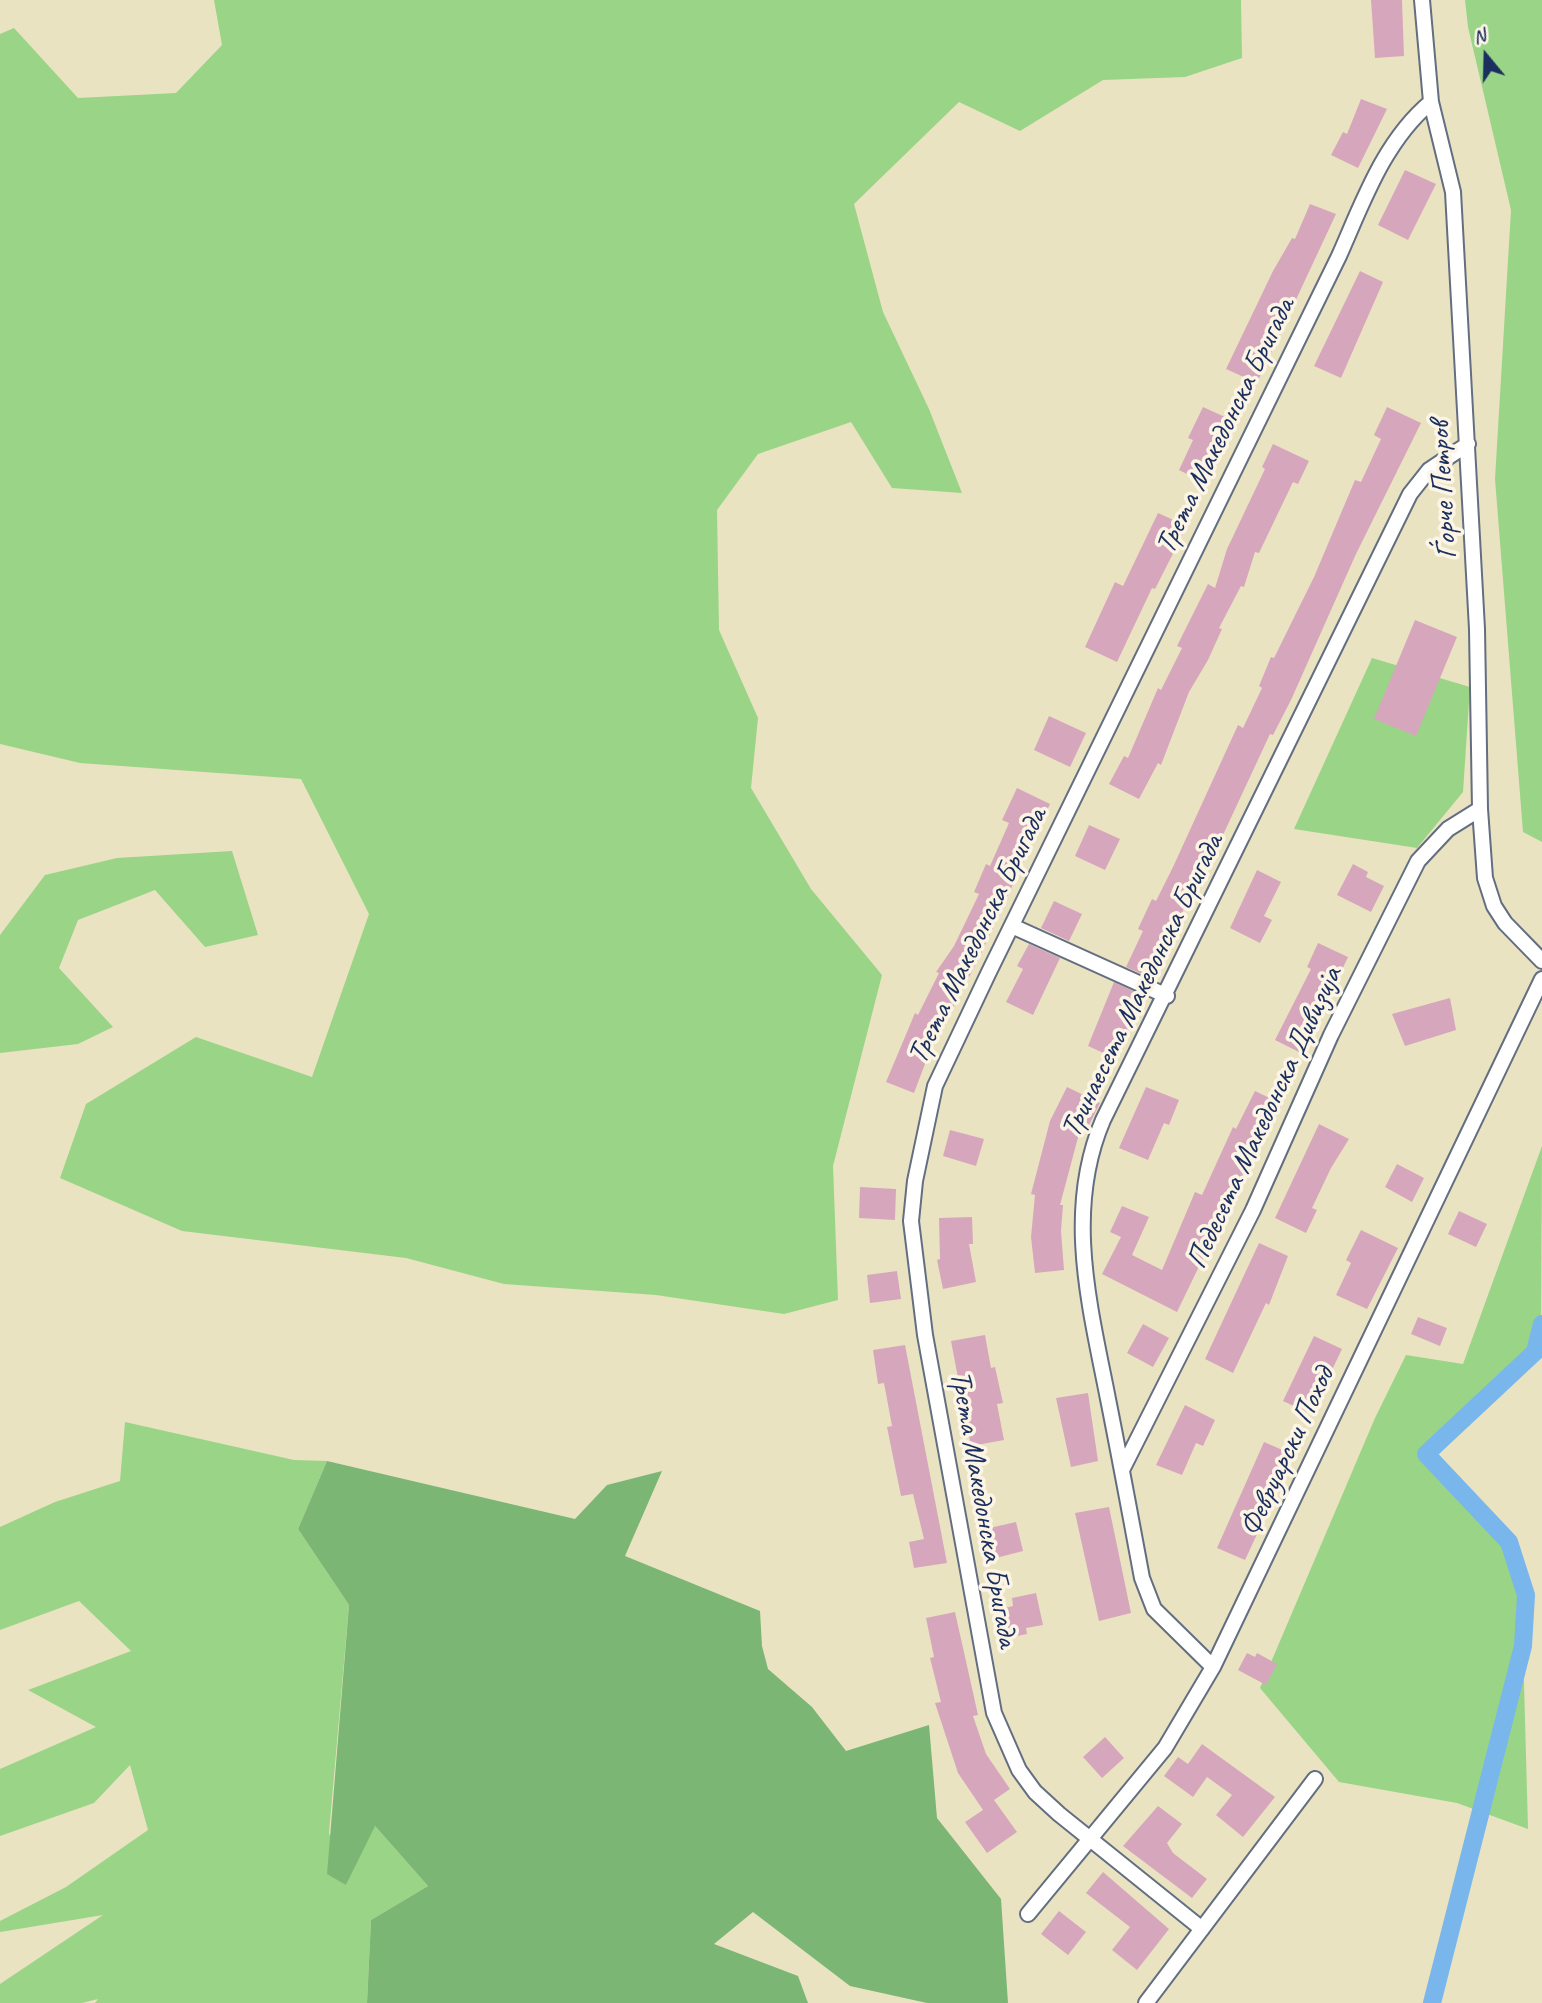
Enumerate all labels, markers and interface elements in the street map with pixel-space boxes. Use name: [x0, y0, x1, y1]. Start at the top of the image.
north arrow: [1451, 21, 1521, 91]
text: N: [1470, 23, 1489, 49]
street label: Трета Македонска Бригада: [1148, 292, 1304, 560]
street label: Ѓорче Петров: [1422, 420, 1466, 560]
street label: Трета Македонска Бригада: [900, 802, 1056, 1070]
street label: Тринаесета Македонска Бригада: [1054, 829, 1232, 1143]
street label: Педесета Македонска Дивизија: [1179, 961, 1351, 1275]
street label: Февруарски Поход: [1233, 1362, 1343, 1542]
street label: Трета Македонска Бригада: [941, 1368, 1025, 1650]

